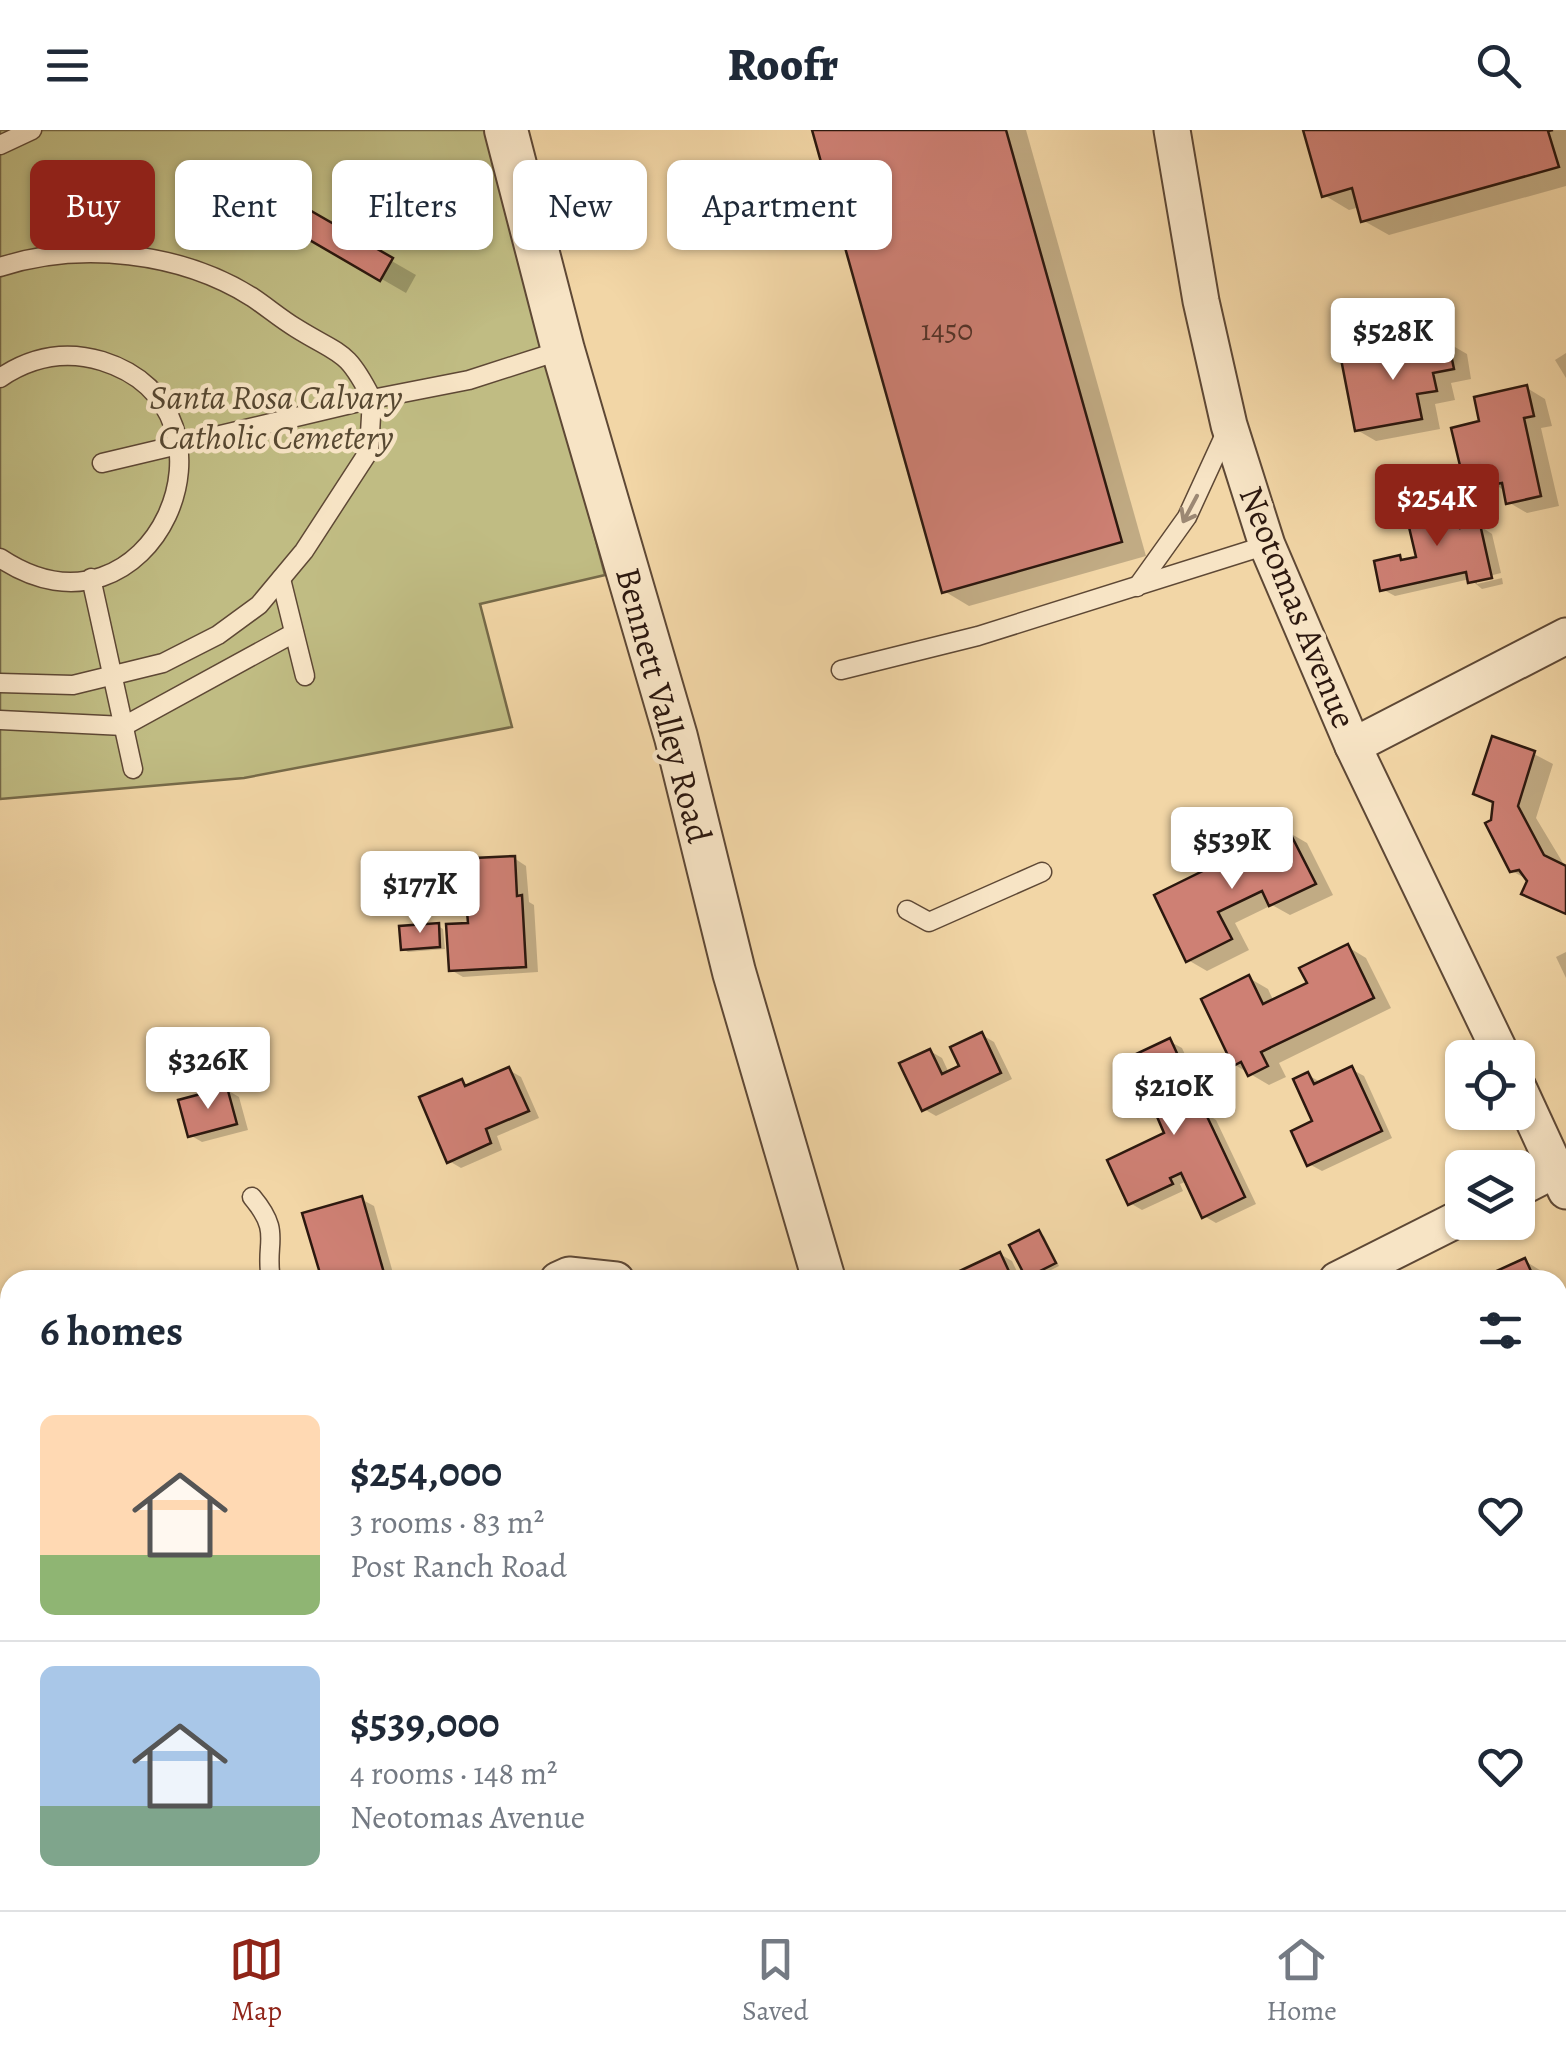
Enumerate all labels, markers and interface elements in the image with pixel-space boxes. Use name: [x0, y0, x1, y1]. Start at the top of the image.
text: Roofr: [728, 34, 838, 96]
icon: menu: [40, 38, 95, 93]
icon: search: [1471, 38, 1526, 93]
chip: Buy: [30, 160, 155, 250]
chip: Rent: [175, 160, 312, 250]
chip: Filters: [332, 160, 493, 250]
chip: New: [513, 160, 647, 250]
chip: Apartment: [667, 160, 892, 250]
pin: $528K: [1323, 298, 1463, 383]
text: $528K: [1353, 308, 1433, 352]
house number: 1450: [921, 310, 973, 350]
park label: Santa Rosa Calvary Catholic Cemetery: [149, 373, 403, 461]
pin: $254K: [1367, 464, 1507, 549]
text: $254K: [1397, 474, 1477, 518]
street label: Neotomas Avenue: [1228, 479, 1368, 735]
one-way arrow: [1180, 494, 1199, 524]
street label: Bennett Valley Road: [604, 562, 724, 848]
pin: $539K: [1162, 807, 1302, 892]
text: $539K: [1193, 817, 1271, 861]
pin: $177K: [350, 851, 490, 936]
text: $177K: [383, 861, 457, 905]
pin: $326K: [138, 1027, 278, 1112]
text: $326K: [168, 1037, 248, 1081]
map controls: [1445, 1040, 1535, 1240]
button: locate: [1445, 1040, 1535, 1130]
pin: $210K: [1104, 1053, 1244, 1138]
text: $210K: [1135, 1063, 1213, 1107]
button: layers: [1445, 1150, 1535, 1240]
text: 6 homes: [40, 1302, 183, 1359]
icon: filters: [1473, 1303, 1528, 1358]
text: $254,000: [350, 1443, 502, 1500]
icon: home: [120, 1455, 240, 1575]
icon: heart: [1473, 1488, 1528, 1543]
text: 3 rooms · 83 m²: [350, 1500, 544, 1544]
text: Post Ranch Road: [350, 1544, 567, 1588]
text: $539,000: [350, 1694, 500, 1751]
icon: home: [120, 1706, 240, 1826]
icon: heart: [1473, 1739, 1528, 1794]
text: 4 rooms · 148 m²: [350, 1751, 558, 1795]
text: Neotomas Avenue: [350, 1795, 585, 1839]
tab: Map: [229, 1932, 284, 2030]
tab: Saved: [742, 1932, 809, 2030]
tab: Home: [1267, 1932, 1337, 2030]

